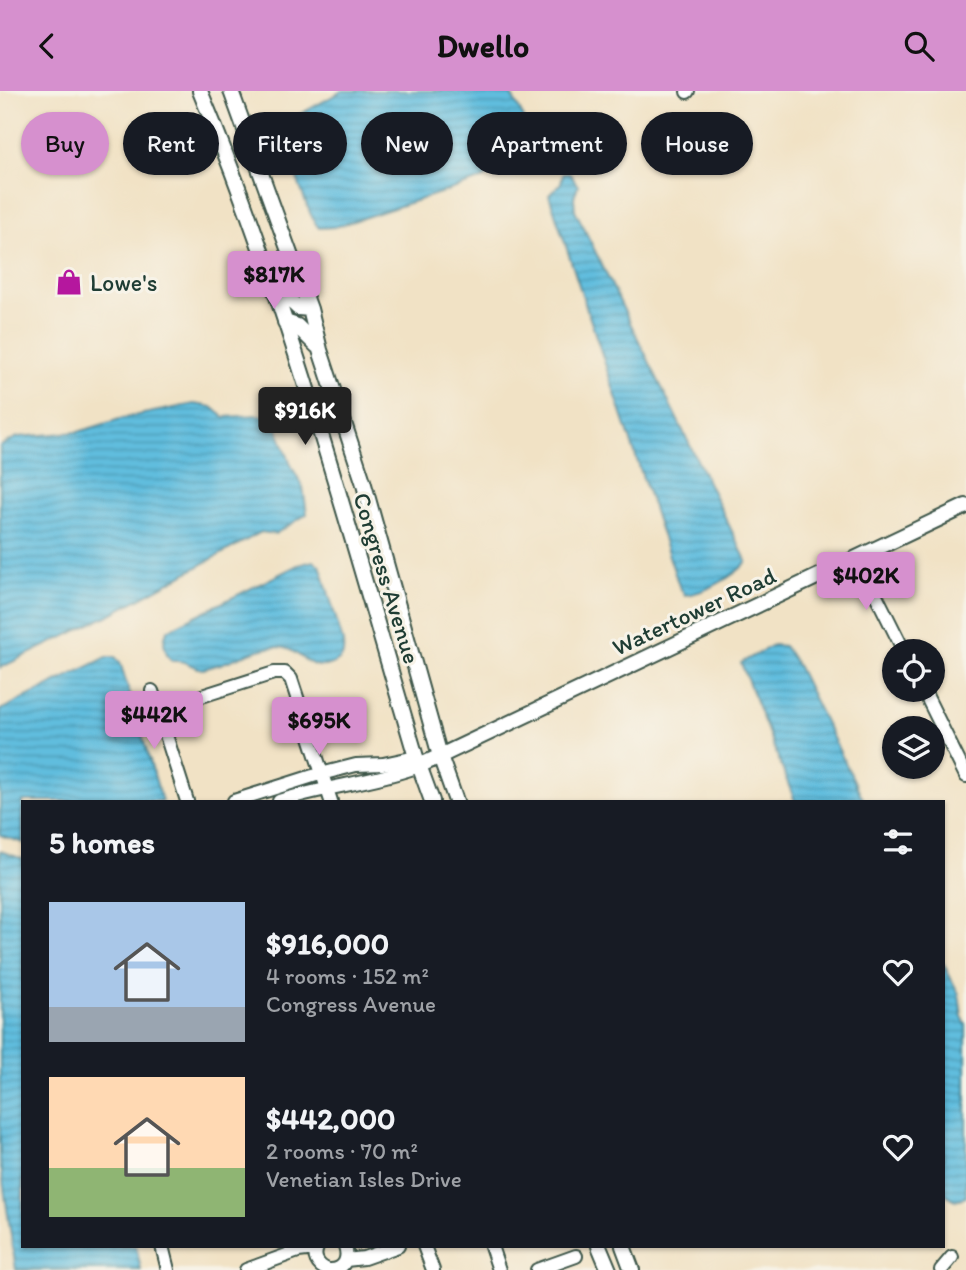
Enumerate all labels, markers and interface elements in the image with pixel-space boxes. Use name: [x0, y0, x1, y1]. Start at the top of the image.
icon: back: [28, 27, 66, 65]
text: Dwello: [437, 27, 529, 65]
icon: search: [900, 27, 938, 65]
chip: Buy: [21, 112, 109, 175]
chip: Rent: [123, 112, 219, 175]
chip: Filters: [233, 112, 347, 175]
chip: New: [361, 112, 453, 175]
chip: Apartment: [467, 112, 627, 175]
chip: House: [641, 112, 753, 175]
pin: $817K: [225, 251, 323, 311]
text: $817K: [243, 260, 305, 288]
shop icon: Lowe's: [54, 267, 84, 297]
place label: Lowe's: [90, 268, 157, 297]
pin: $916K: [256, 387, 354, 447]
text: $916K: [274, 396, 336, 424]
street label: Congress Avenue: [347, 489, 427, 667]
pin: $402K: [817, 553, 915, 612]
street label: Watertower Road: [608, 560, 780, 662]
text: $402K: [833, 561, 899, 589]
map controls: [882, 639, 945, 779]
button: locate: [882, 639, 945, 702]
pin: $442K: [105, 691, 203, 751]
pin: $695K: [270, 697, 368, 757]
text: $442K: [121, 700, 187, 728]
text: $695K: [288, 706, 350, 734]
button: layers: [882, 716, 945, 779]
icon: filters: [879, 823, 917, 861]
text: 5 homes: [49, 824, 155, 861]
text: $916,000: [266, 925, 389, 962]
icon: home: [105, 930, 189, 1014]
icon: heart: [879, 953, 917, 991]
text: 4 rooms · 152 m²: [266, 962, 429, 990]
text: Congress Avenue: [266, 990, 436, 1018]
text: $442,000: [266, 1100, 396, 1137]
icon: home: [105, 1105, 189, 1189]
icon: heart: [879, 1128, 917, 1166]
text: 2 rooms · 70 m²: [266, 1137, 418, 1165]
text: Venetian Isles Drive: [266, 1165, 462, 1193]

